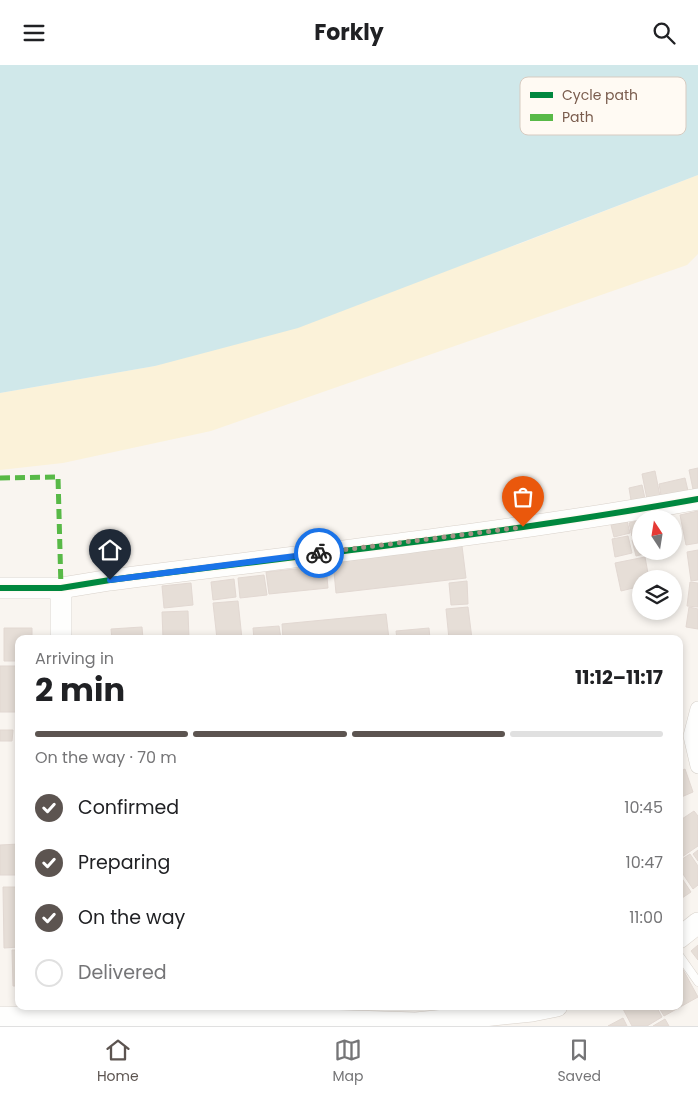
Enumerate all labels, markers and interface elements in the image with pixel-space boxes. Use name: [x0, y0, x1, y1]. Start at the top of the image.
text: Forkly: [314, 17, 384, 48]
icon: menu: [20, 19, 48, 47]
icon: search: [650, 19, 678, 47]
legend: [520, 77, 686, 135]
text: Cycle path: [562, 85, 638, 105]
text: Path: [562, 107, 594, 127]
pin: [502, 476, 544, 527]
icon: bag: [509, 483, 537, 511]
north arrow: [632, 510, 682, 560]
map controls: [632, 510, 682, 620]
courier: [294, 528, 344, 578]
pin: [89, 529, 131, 580]
icon: home: [96, 536, 124, 564]
icon: bike: [305, 539, 333, 567]
button: layers: [632, 570, 682, 620]
text: Arriving in: [35, 647, 114, 670]
text: 11:12–11:17: [575, 664, 663, 691]
text: 2 min: [35, 667, 125, 712]
text: On the way · 70 m: [35, 746, 177, 769]
icon: check: [35, 794, 63, 822]
text: Confirmed: [78, 794, 179, 821]
text: 10:45: [624, 796, 663, 819]
icon: check: [35, 849, 63, 877]
text: Preparing: [78, 849, 170, 876]
text: 10:47: [626, 851, 663, 874]
icon: check: [35, 904, 63, 932]
text: On the way: [78, 904, 185, 931]
text: 11:00: [629, 906, 663, 929]
text: Delivered: [78, 959, 167, 986]
tab: Home: [97, 1036, 139, 1087]
tab: Map: [333, 1036, 364, 1087]
tab: Saved: [557, 1036, 601, 1087]

